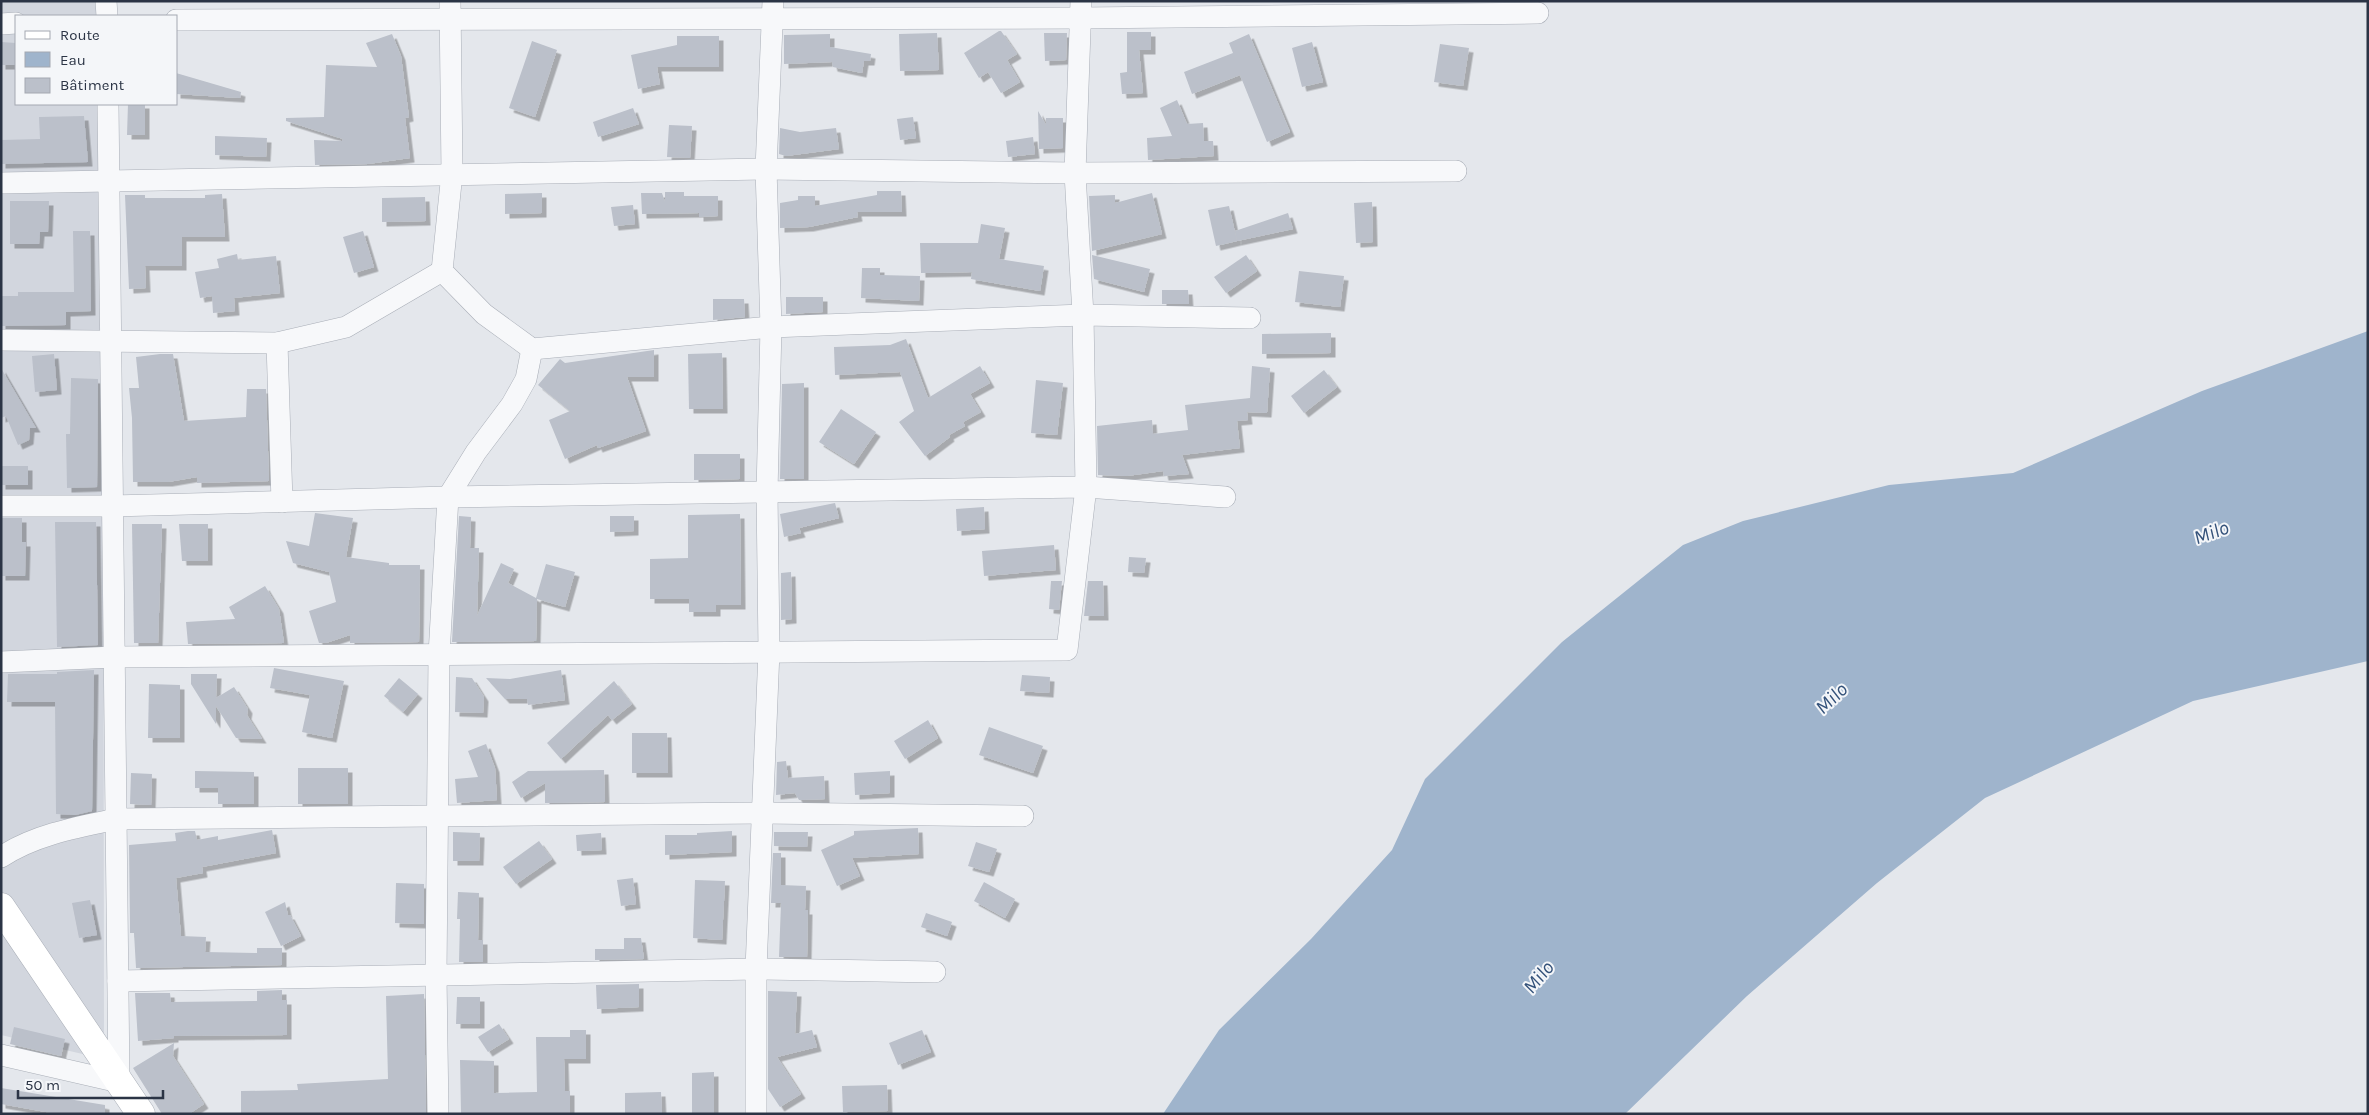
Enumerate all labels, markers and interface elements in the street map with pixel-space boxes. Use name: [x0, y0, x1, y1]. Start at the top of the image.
legend: [15, 15, 178, 105]
text: Route: [60, 26, 100, 44]
text: Eau: [60, 51, 86, 69]
text: Bâtiment: [60, 76, 124, 94]
water label: Milo: [2191, 516, 2232, 549]
water label: Milo: [1811, 678, 1852, 719]
water label: Milo: [1518, 956, 1559, 998]
scale bar: [18, 1068, 162, 1100]
text: 50 m: [25, 1076, 60, 1094]

